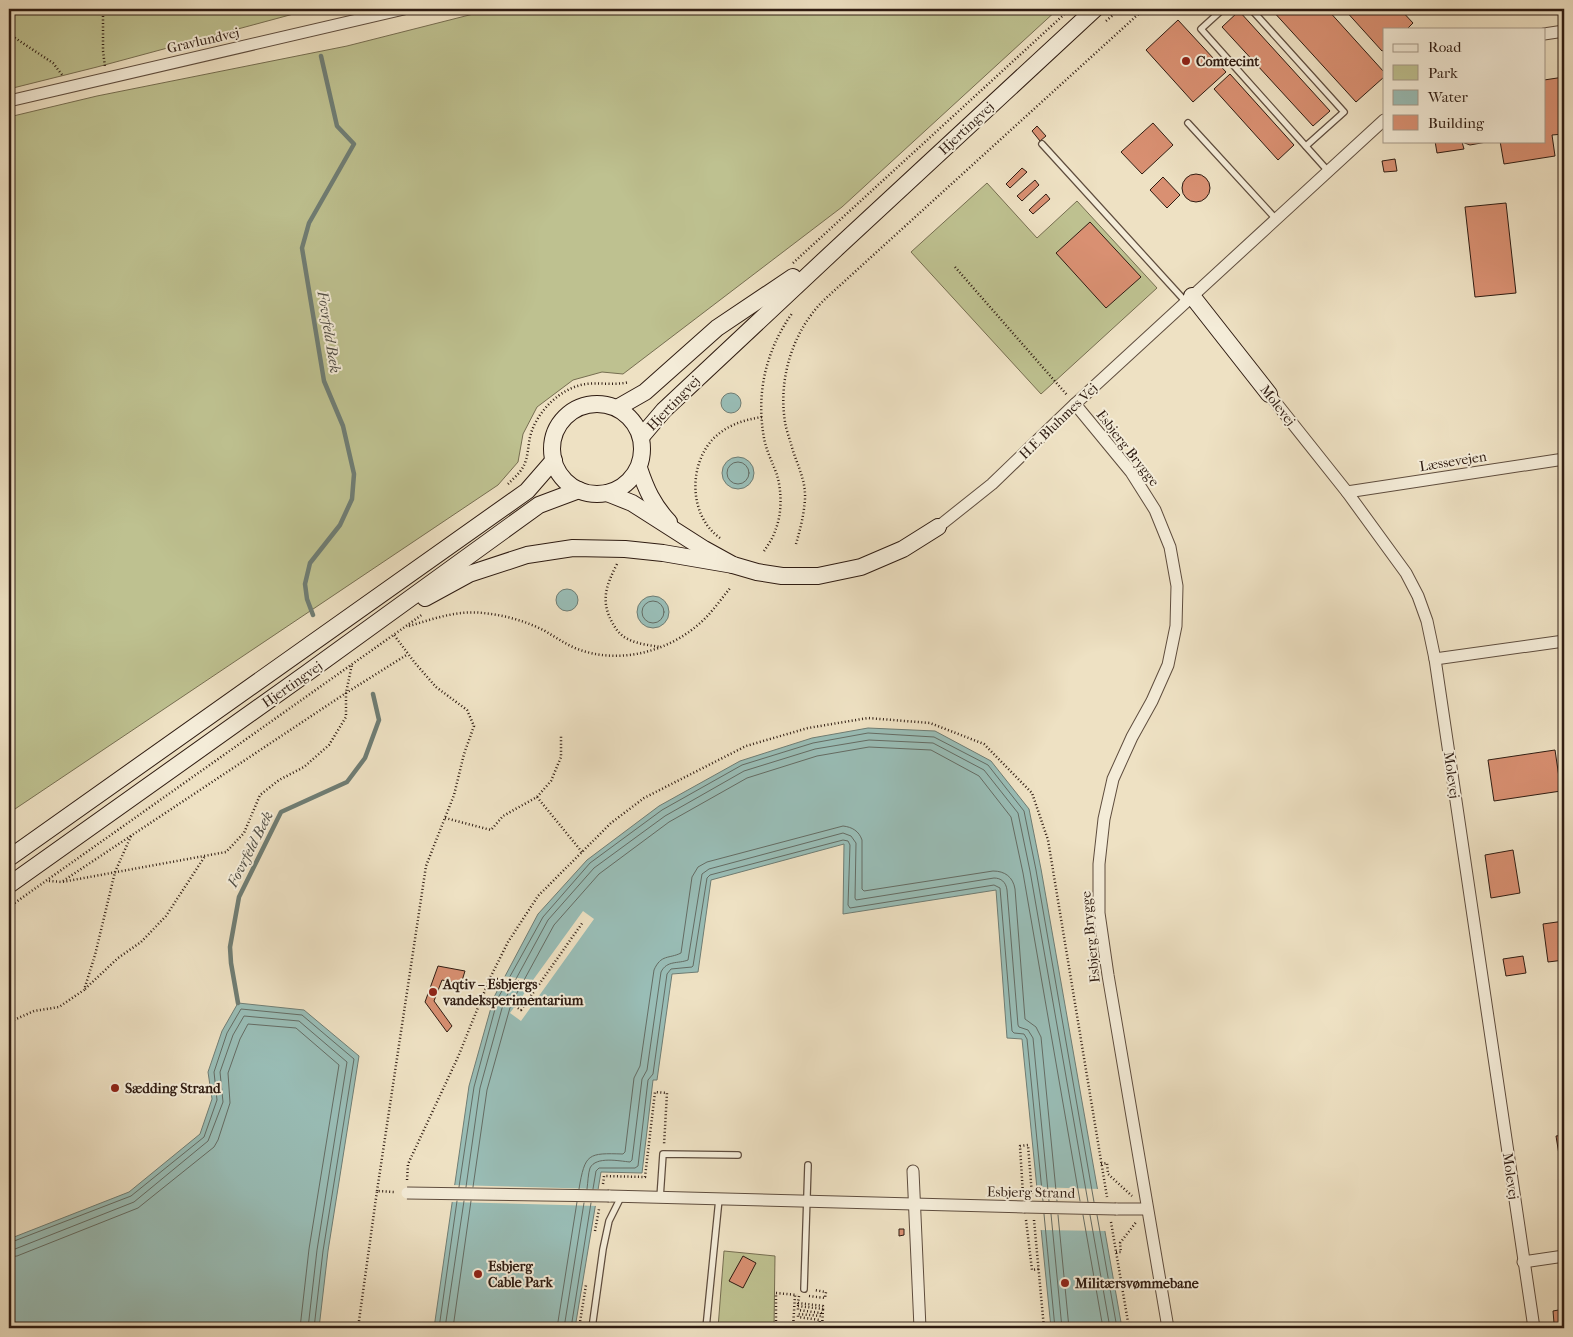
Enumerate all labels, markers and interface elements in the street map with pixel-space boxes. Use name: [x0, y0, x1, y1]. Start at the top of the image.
street label: Gravlundvej: [165, 24, 241, 57]
legend: [1383, 28, 1546, 142]
text: Road: [1428, 38, 1462, 56]
place label: Comtecint: [1196, 53, 1260, 70]
marker: Comtecint: [1180, 55, 1192, 67]
text: Park: [1428, 64, 1458, 82]
text: Water: [1427, 88, 1468, 106]
street label: Hjertingvej: [935, 98, 998, 158]
text: Building: [1428, 114, 1485, 132]
water label: Fovrfeld Bæk: [313, 289, 344, 374]
street label: Hjertingvej: [643, 372, 704, 434]
street label: H.E. Bluhmes Vej: [1016, 380, 1101, 463]
street label: Molevej: [1256, 381, 1299, 429]
street label: Esbjerg Brygge: [1093, 407, 1163, 490]
street label: Læssevejen: [1418, 448, 1488, 475]
street label: Hjertingvej: [259, 657, 326, 711]
street label: Molevej: [1440, 750, 1463, 800]
water label: Fovrfeld Bæk: [223, 808, 277, 891]
street label: Esbjerg Brygge: [1077, 890, 1104, 984]
place label: Aqtiv – Esbjergs vandeksperimentarium: [442, 976, 584, 1009]
marker: Aqtiv – Esbjergs vandeksperimentarium: [427, 986, 439, 998]
place label: Sædding Strand: [125, 1080, 222, 1097]
marker: Sædding Strand: [109, 1082, 121, 1094]
street label: Molevej: [1499, 1151, 1522, 1201]
street label: Esbjerg Strand: [987, 1183, 1076, 1202]
place label: Esbjerg Cable Park: [488, 1258, 553, 1291]
marker: Esbjerg Cable Park: [472, 1268, 484, 1280]
place label: Militærsvømmebane: [1074, 1275, 1199, 1292]
marker: Militærsvømmebane: [1059, 1277, 1071, 1289]

